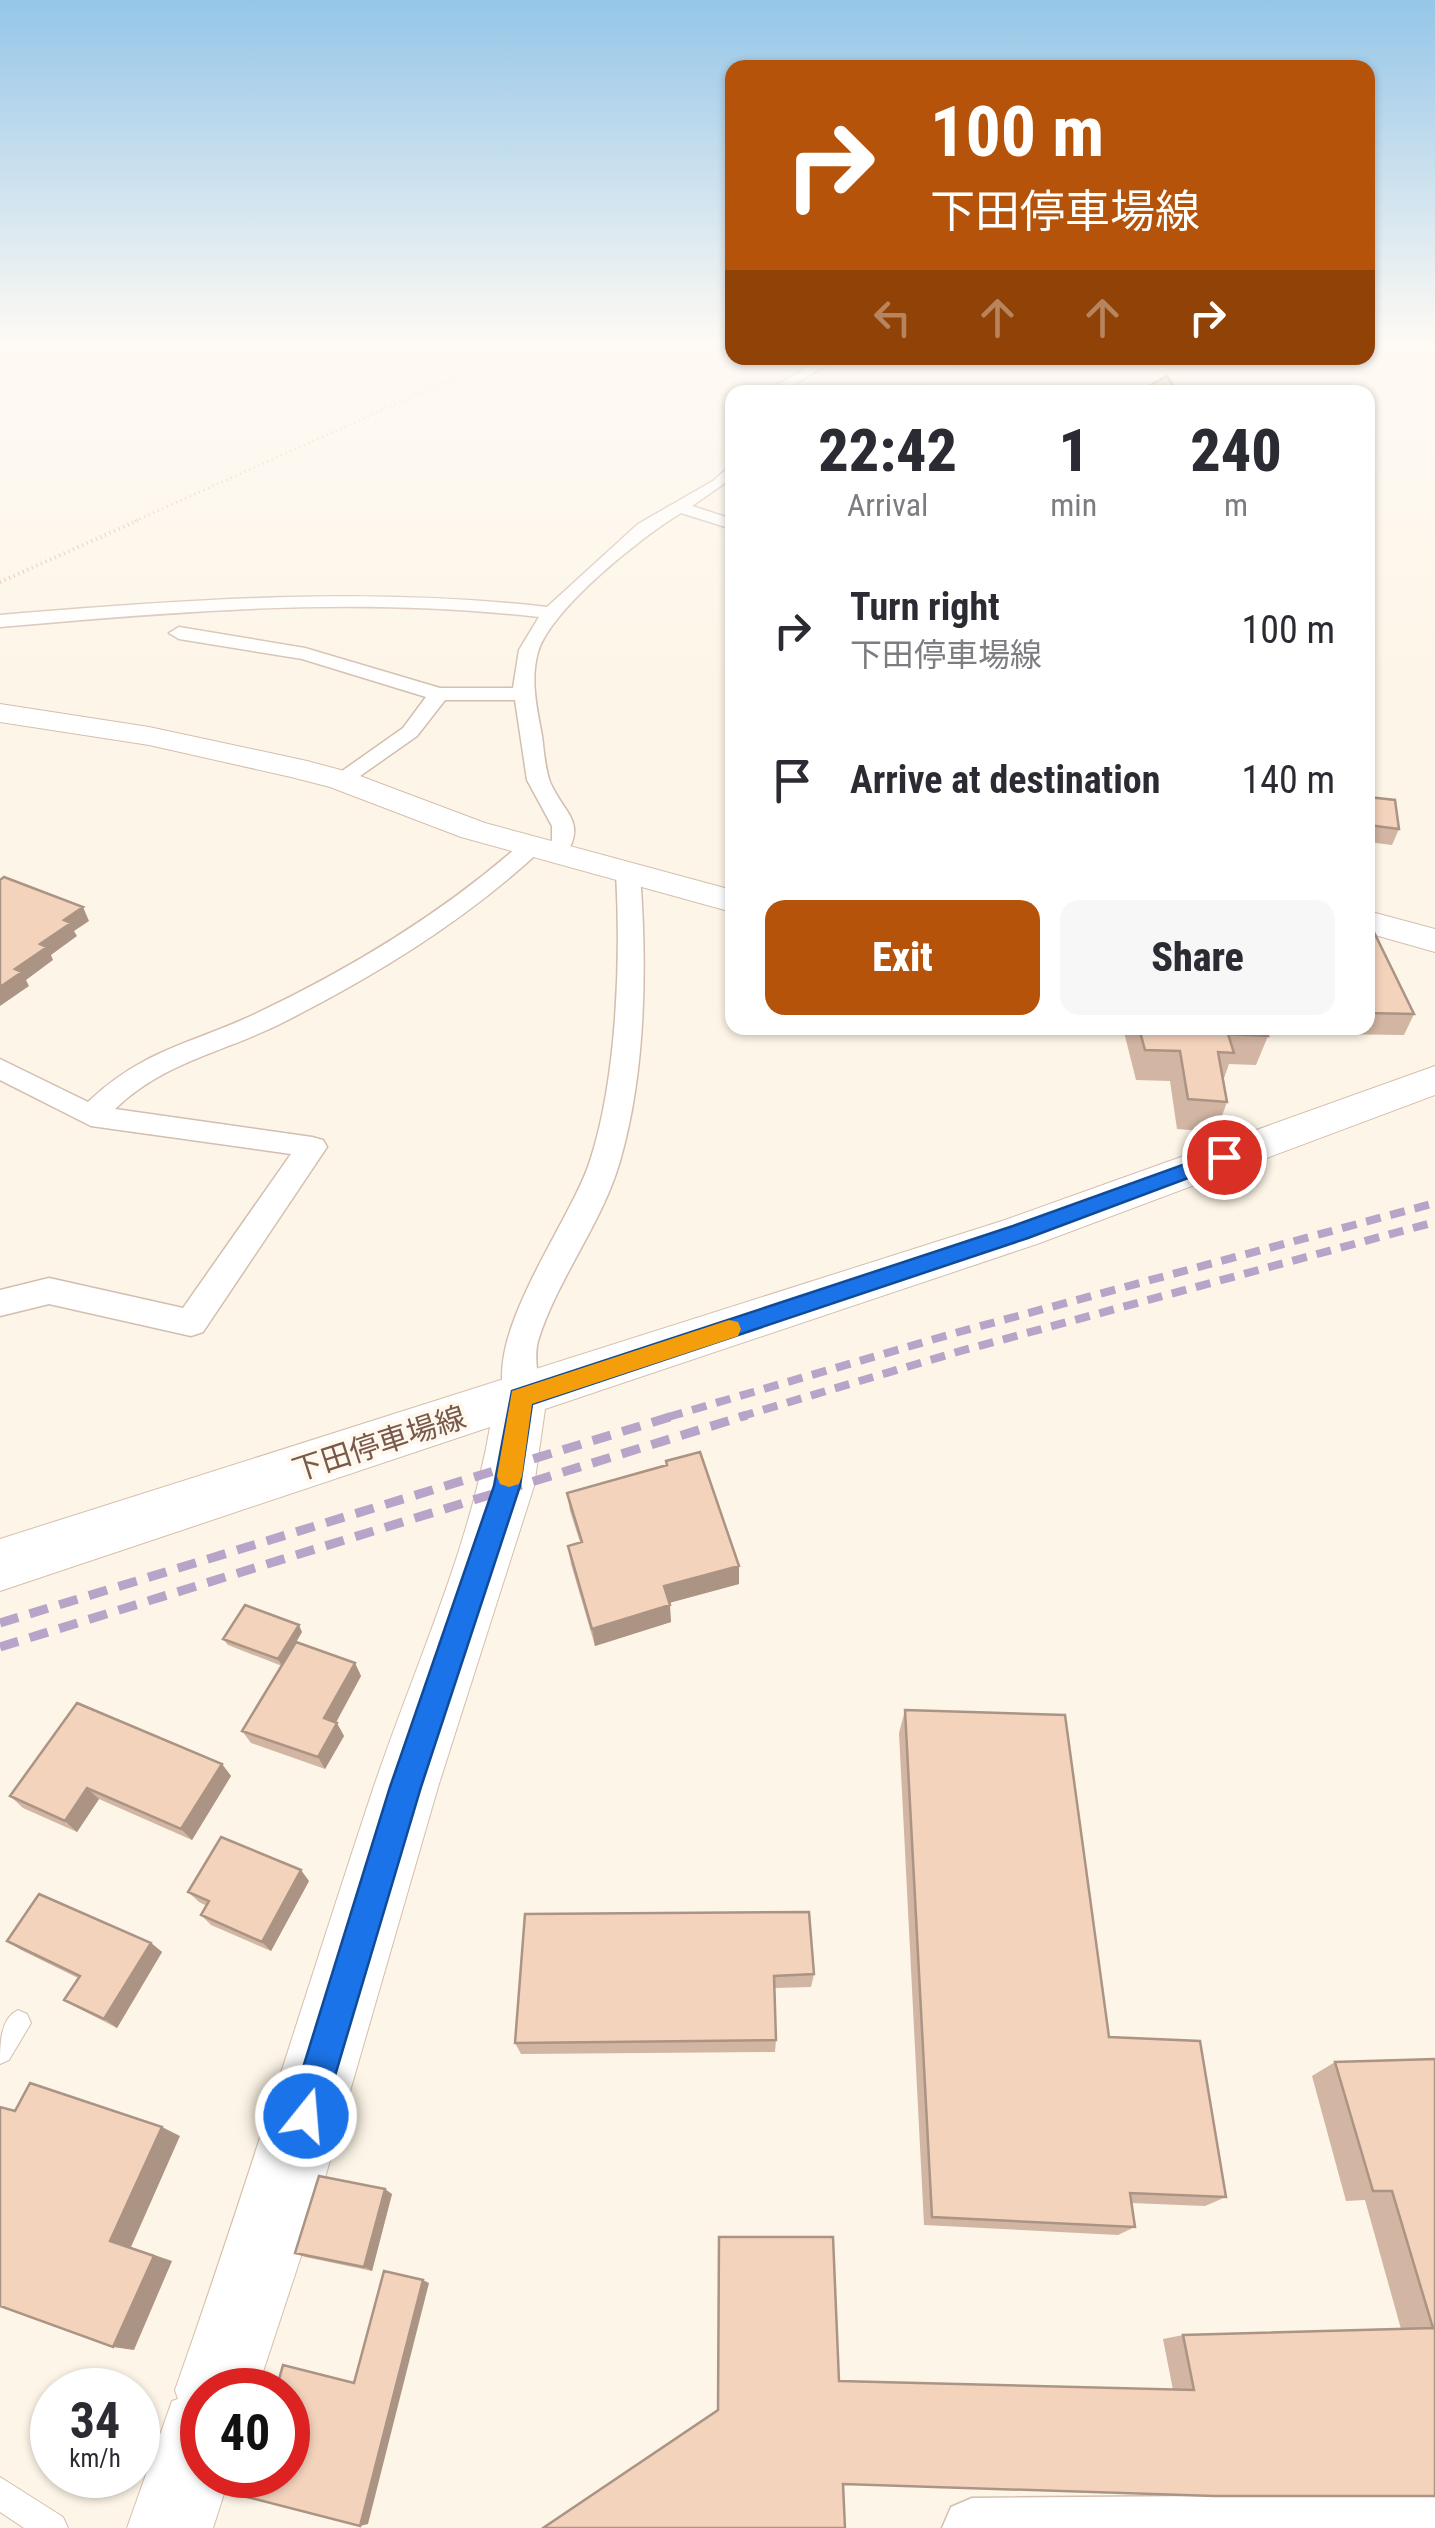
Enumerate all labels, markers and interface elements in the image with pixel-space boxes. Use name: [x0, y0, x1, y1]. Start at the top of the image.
text: 100 m: [930, 91, 1104, 173]
icon: right: [765, 100, 895, 230]
text: 下田停車場線: [930, 185, 1200, 238]
icon: left: [865, 290, 920, 345]
icon: ahead: [970, 290, 1025, 345]
icon: ahead: [1075, 290, 1130, 345]
icon: right: [1180, 290, 1235, 345]
text: 22:42: [818, 415, 957, 486]
text: 1: [1058, 415, 1089, 486]
text: 240: [1190, 415, 1282, 486]
text: Arrival: [847, 486, 928, 524]
text: min: [1050, 486, 1097, 524]
text: m: [1224, 486, 1248, 524]
text: Turn right: [850, 585, 1000, 629]
icon: right: [765, 603, 820, 658]
text: 100 m: [1241, 608, 1335, 652]
text: 下田停車場線: [850, 636, 1042, 674]
icon: arrive: [765, 753, 820, 808]
text: Arrive at destination: [850, 758, 1160, 802]
text: 140 m: [1241, 758, 1335, 802]
button: Exit: [765, 900, 1040, 1015]
button: Share: [1060, 900, 1335, 1015]
pin: [1182, 1115, 1267, 1200]
icon: arrive: [1197, 1130, 1252, 1185]
street label: 下田停車場線: [288, 1399, 470, 1488]
position arrow: [254, 2064, 358, 2168]
speed limit sign: 40: [180, 2368, 310, 2498]
text: 34: [70, 2392, 120, 2450]
text: km/h: [69, 2444, 121, 2473]

